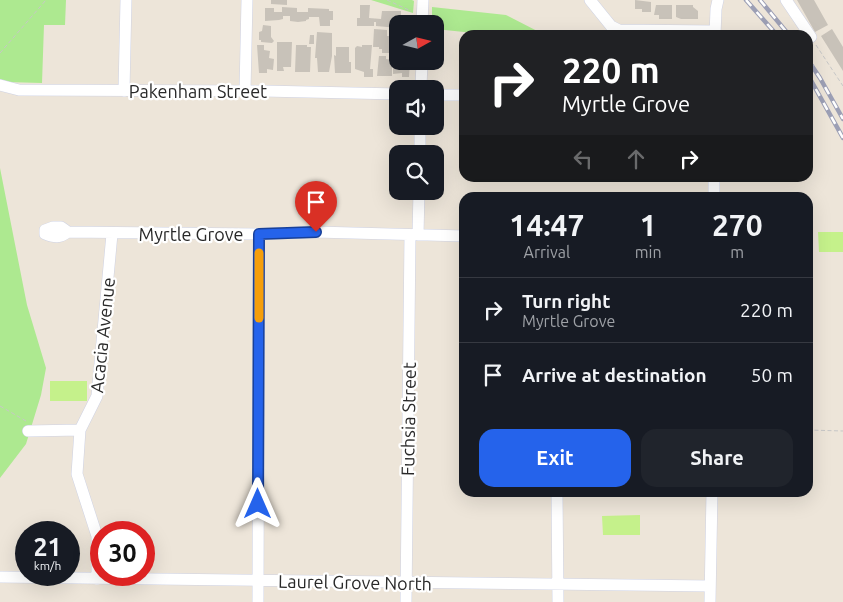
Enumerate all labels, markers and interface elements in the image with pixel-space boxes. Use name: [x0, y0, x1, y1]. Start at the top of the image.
north arrow: [389, 15, 444, 70]
map controls: [389, 15, 444, 200]
icon: right: [479, 50, 544, 115]
text: 220 m: [562, 50, 660, 90]
button: sound: [389, 80, 444, 135]
street label: Pakenham Street: [129, 81, 267, 101]
text: Myrtle Grove: [562, 91, 690, 116]
button: search: [389, 145, 444, 200]
icon: left: [569, 145, 597, 173]
icon: ahead: [622, 145, 650, 173]
icon: right: [675, 145, 703, 173]
pin: [295, 181, 337, 232]
icon: arrive: [302, 188, 330, 216]
text: 14:47: [509, 208, 584, 242]
text: 1: [640, 208, 657, 242]
text: 270: [712, 208, 763, 242]
street label: Myrtle Grove: [139, 224, 243, 244]
text: Arrival: [524, 243, 570, 261]
text: min: [635, 243, 662, 261]
text: m: [730, 243, 744, 261]
street label: Acacia Avenue: [86, 276, 118, 394]
text: Turn right: [522, 290, 610, 312]
icon: right: [479, 296, 507, 324]
text: 220 m: [740, 299, 793, 321]
text: Myrtle Grove: [522, 312, 615, 330]
icon: arrive: [479, 361, 507, 389]
street label: Fuchsia Street: [397, 362, 419, 476]
text: Arrive at destination: [522, 364, 707, 386]
text: 50 m: [751, 364, 793, 386]
button: Exit: [479, 429, 631, 487]
button: Share: [641, 429, 793, 487]
position arrow: [231, 477, 283, 529]
speed limit sign: 30: [90, 521, 155, 586]
text: 21: [33, 533, 62, 561]
text: km/h: [34, 559, 61, 572]
street label: Laurel Grove North: [278, 571, 432, 593]

